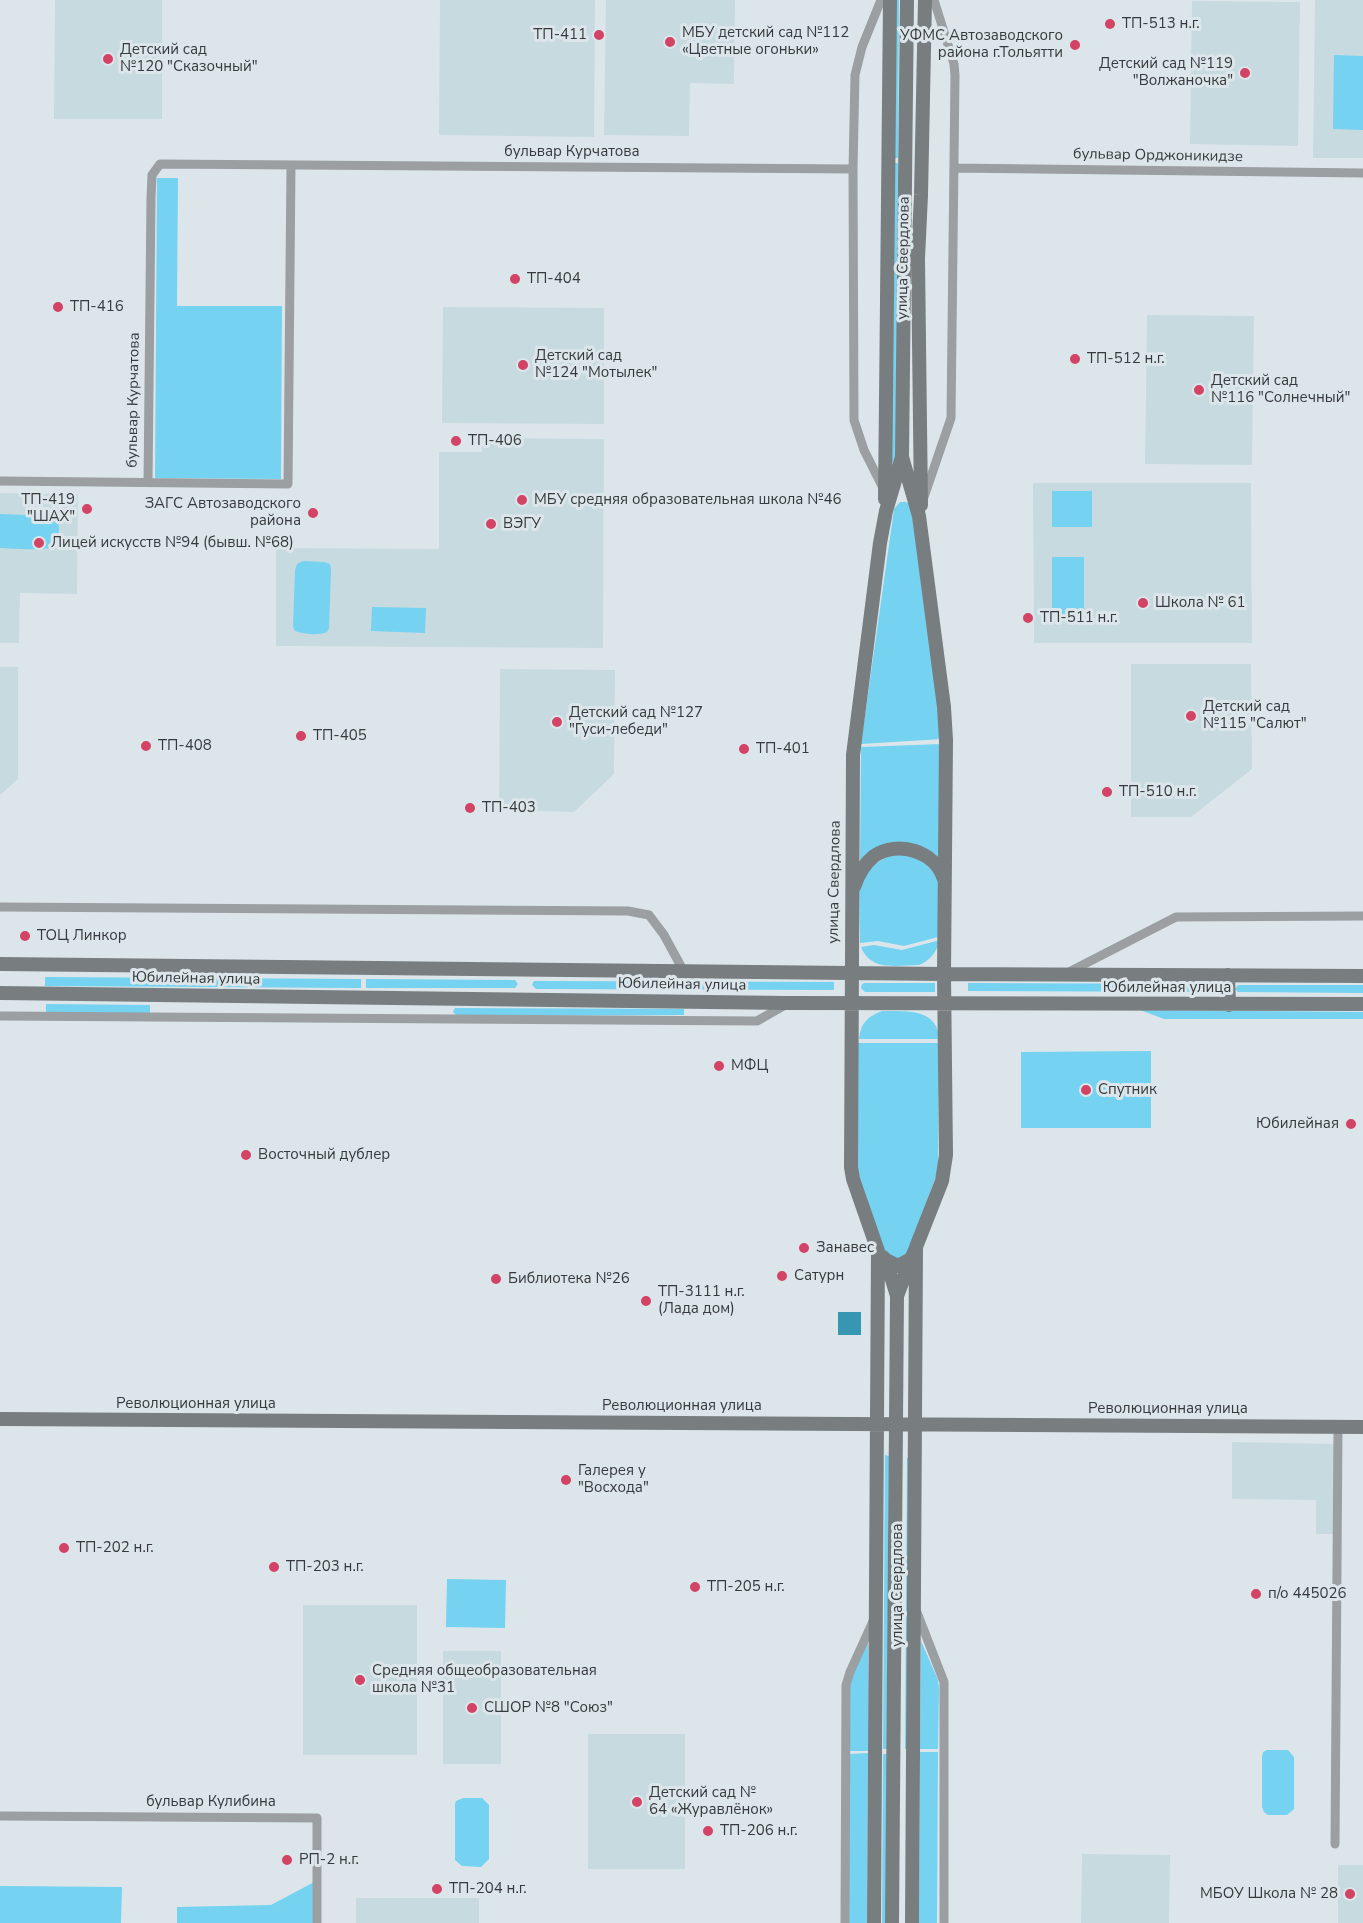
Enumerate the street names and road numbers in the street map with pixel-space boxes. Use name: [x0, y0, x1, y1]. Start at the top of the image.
street label: бульвар Курчатова: [504, 143, 640, 161]
street label: бульвар Орджоникидзе: [1073, 146, 1243, 166]
street label: улица Свердлова: [894, 196, 914, 320]
street label: бульвар Курчатова: [124, 332, 144, 468]
street label: улица Свердлова: [825, 820, 845, 944]
street label: Юбилейная улица: [132, 969, 260, 989]
street label: Юбилейная улица: [618, 975, 746, 995]
street label: Юбилейная улица: [1103, 979, 1231, 997]
street label: Революционная улица: [116, 1395, 276, 1413]
street label: Революционная улица: [602, 1397, 762, 1415]
street label: Революционная улица: [1088, 1400, 1248, 1418]
street label: улица Свердлова: [889, 1523, 907, 1647]
street label: бульвар Кулибина: [146, 1793, 276, 1811]

